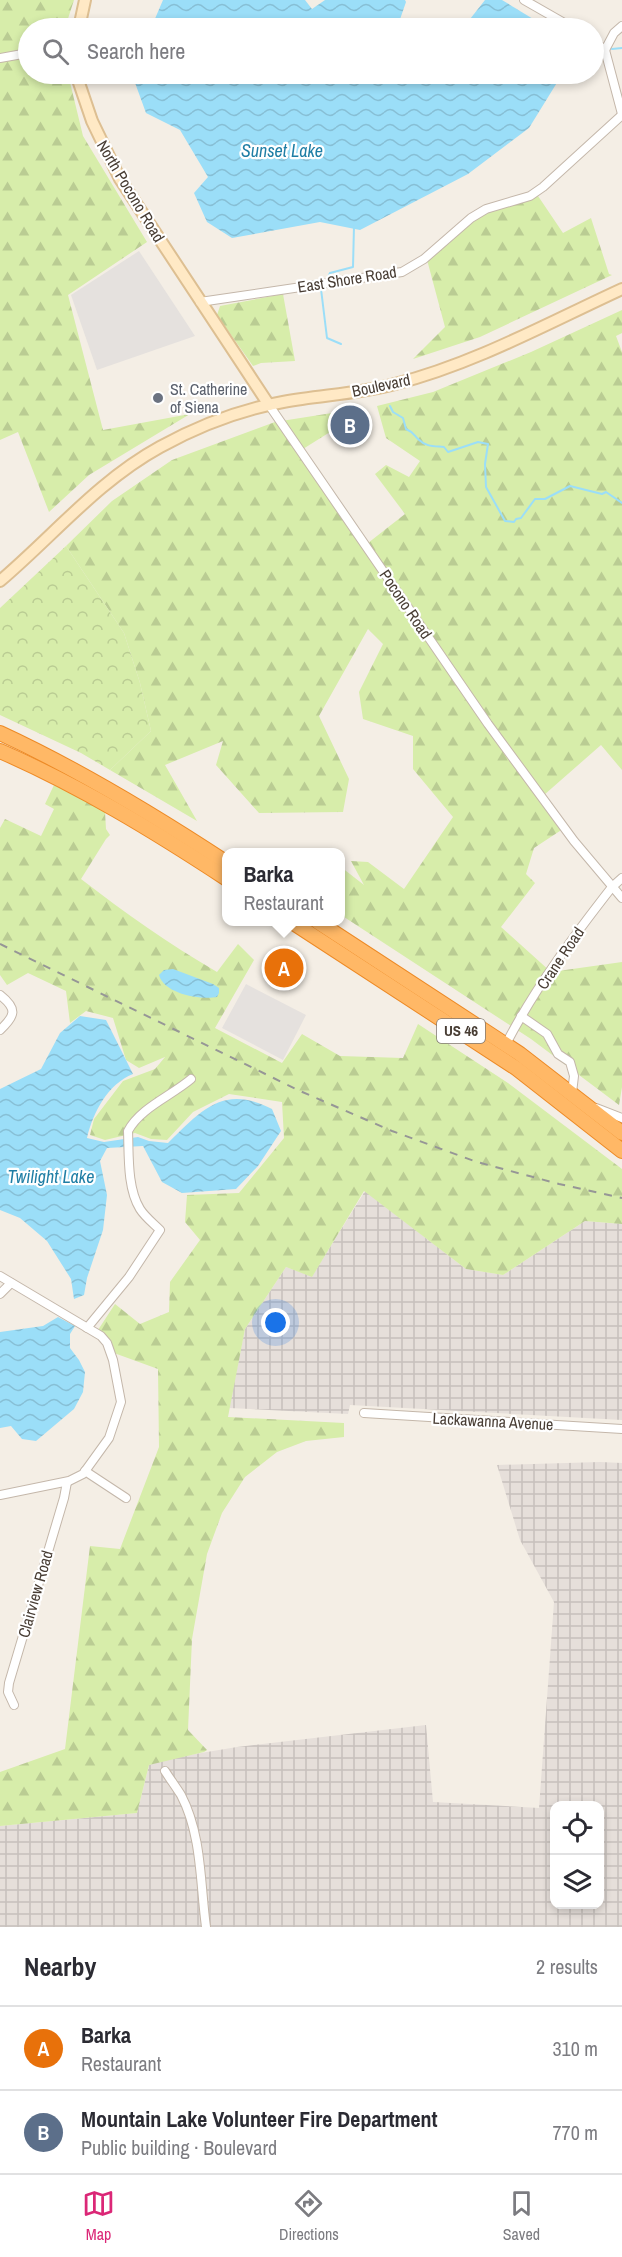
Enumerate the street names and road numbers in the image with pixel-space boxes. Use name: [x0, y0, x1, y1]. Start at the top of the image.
street label: North Pocono Road: [92, 136, 170, 246]
street label: East Shore Road: [296, 260, 398, 298]
street label: Boulevard: [350, 368, 412, 402]
street label: Pocono Road: [375, 565, 437, 643]
street label: Crane Road: [531, 923, 589, 993]
road number: US 46: [437, 1019, 485, 1043]
street label: Lackawanna Avenue: [432, 1407, 554, 1435]
street label: Clairview Road: [12, 1548, 58, 1640]

